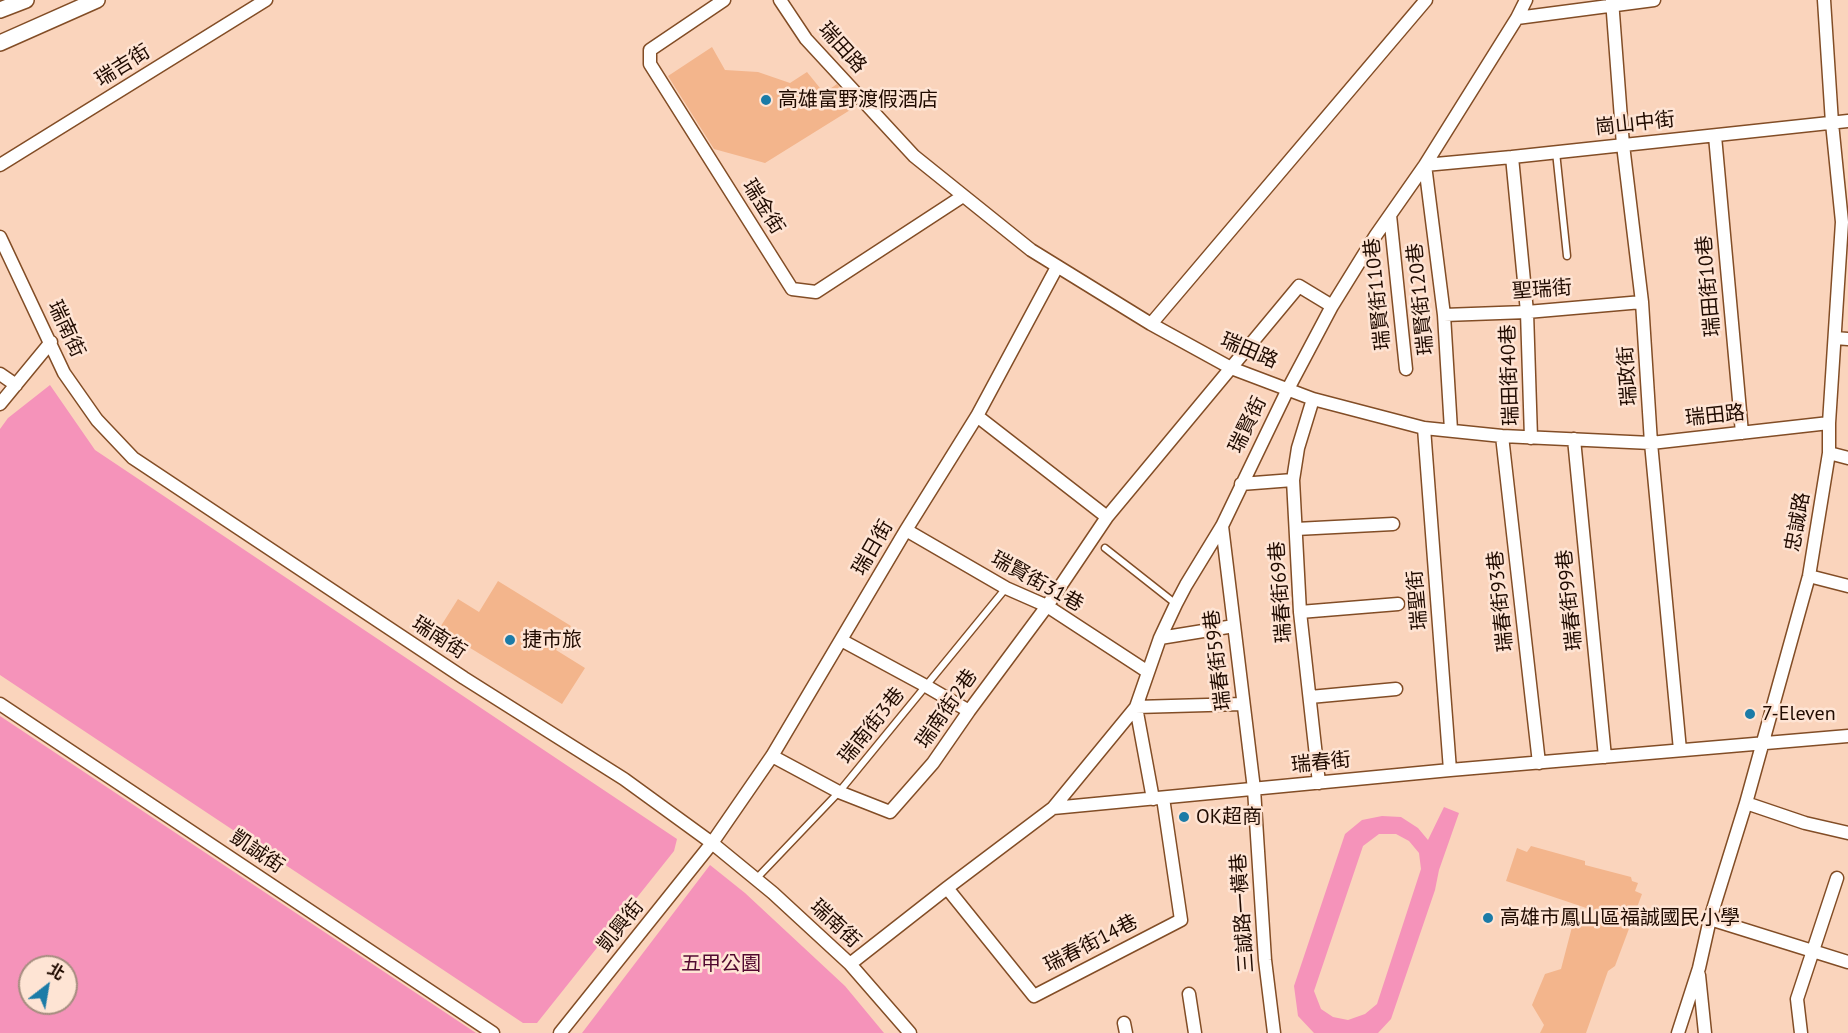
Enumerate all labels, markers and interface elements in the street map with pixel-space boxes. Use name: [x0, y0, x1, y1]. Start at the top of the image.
street label: 瑞田路: [813, 18, 871, 78]
street label: 瑞吉街: [91, 40, 155, 92]
place label: 高雄富野渡假酒店: [778, 88, 938, 112]
marker: 高雄富野渡假酒店: [759, 93, 773, 107]
street label: 崗山中街: [1594, 108, 1676, 140]
street label: 瑞金街: [737, 175, 789, 239]
street label: 瑞田街10巷: [1693, 234, 1725, 338]
street label: 瑞賢街110巷: [1360, 237, 1396, 351]
street label: 瑞賢街120巷: [1403, 242, 1439, 356]
street label: 聖瑞街: [1511, 276, 1573, 304]
street label: 瑞南街: [42, 297, 90, 361]
street label: 瑞田街40巷: [1496, 324, 1524, 426]
street label: 瑞田路: [1217, 328, 1281, 374]
street label: 瑞政街: [1614, 345, 1642, 407]
street label: 瑞賢街: [1224, 393, 1272, 457]
street label: 瑞田路: [1684, 401, 1746, 431]
street label: 忠誠路: [1781, 490, 1815, 554]
street label: 瑞日街: [848, 516, 898, 580]
street label: 瑞春街69巷: [1265, 540, 1297, 644]
street label: 瑞賢街31巷: [987, 547, 1087, 617]
street label: 瑞春街99巷: [1553, 548, 1587, 652]
street label: 瑞春街93巷: [1484, 549, 1518, 653]
street label: 瑞聖街: [1403, 569, 1433, 631]
street label: 瑞春街59巷: [1200, 608, 1236, 712]
street label: 瑞南街: [407, 612, 471, 664]
place label: 捷市旅: [522, 628, 582, 652]
marker: 捷市旅: [503, 633, 517, 647]
street label: 瑞南街2巷: [911, 665, 983, 753]
street label: 瑞南街3巷: [834, 683, 910, 769]
place label: 7-Eleven: [1762, 702, 1836, 726]
marker: 7-Eleven: [1743, 707, 1757, 721]
street label: 瑞春街: [1290, 748, 1352, 778]
place label: OK超商: [1196, 805, 1262, 829]
marker: OK超商: [1177, 810, 1191, 824]
street label: 凱誠街: [225, 825, 289, 879]
street label: 三誠路一橫巷: [1227, 852, 1259, 974]
street label: 凱興街: [593, 895, 649, 957]
street label: 瑞南街: [805, 895, 865, 953]
place label: 高雄市鳳山區福誠國民小學: [1500, 906, 1740, 930]
street label: 瑞春街14巷: [1040, 910, 1142, 978]
marker: 高雄市鳳山區福誠國民小學: [1481, 911, 1495, 925]
park label: 五甲公園: [681, 952, 761, 976]
north arrow: [18, 955, 78, 1015]
text: 北: [44, 959, 68, 984]

